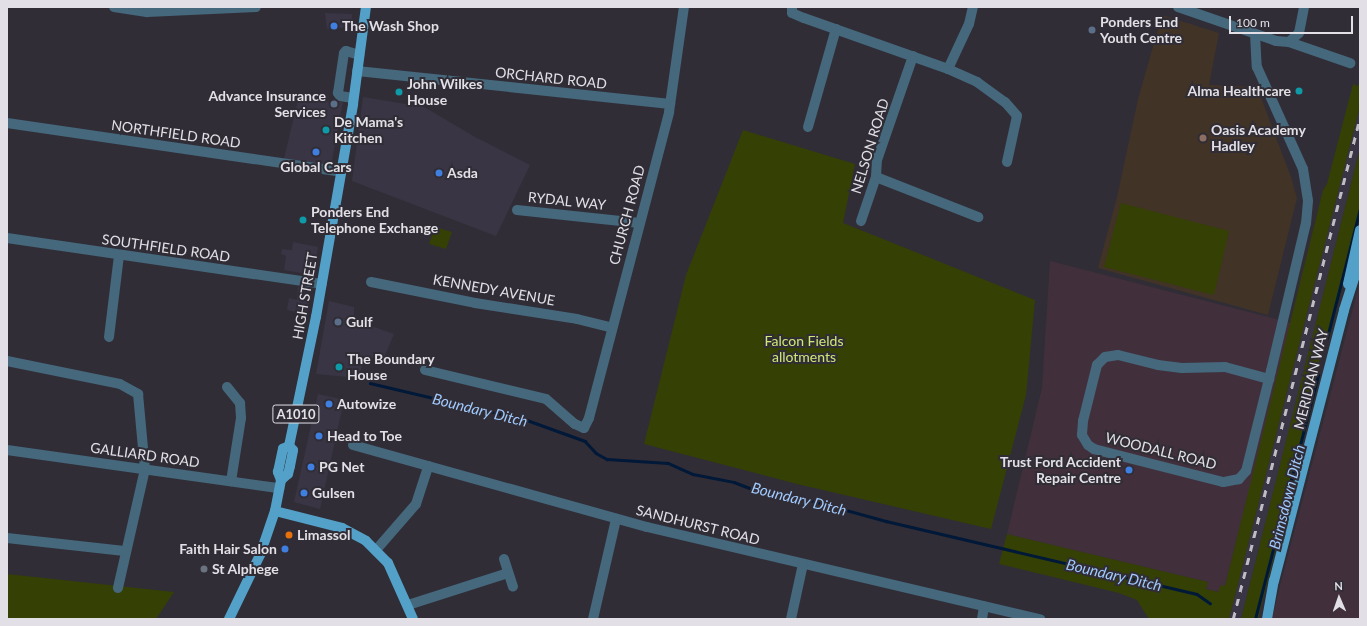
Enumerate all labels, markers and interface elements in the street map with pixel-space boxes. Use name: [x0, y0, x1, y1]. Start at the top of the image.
scale bar: [1231, 8, 1355, 34]
place label: Ponders End Youth Centre: [1100, 14, 1182, 46]
text: 100 m: [1236, 15, 1270, 30]
place label: The Wash Shop: [342, 18, 439, 34]
marker: The Wash Shop: [329, 21, 339, 31]
marker: Ponders End Youth Centre: [1087, 25, 1097, 35]
street label: ORCHARD ROAD: [494, 64, 608, 92]
place label: John Wilkes House: [407, 76, 482, 108]
place label: Alma Healthcare: [1187, 83, 1291, 99]
marker: Alma Healthcare: [1294, 86, 1304, 96]
marker: John Wilkes House: [394, 87, 404, 97]
place label: Advance Insurance Services: [209, 88, 326, 120]
street label: NELSON ROAD: [848, 96, 892, 196]
marker: Advance Insurance Services: [329, 99, 339, 109]
place label: De Mama's Kitchen: [334, 114, 403, 146]
street label: NORTHFIELD ROAD: [110, 117, 242, 151]
place label: Oasis Academy Hadley: [1211, 122, 1306, 154]
marker: De Mama's Kitchen: [321, 125, 331, 135]
marker: Oasis Academy Hadley: [1198, 133, 1208, 143]
marker: Global Cars: [311, 147, 321, 157]
place label: Global Cars: [280, 159, 352, 175]
street label: CHURCH ROAD: [606, 163, 648, 267]
place label: Asda: [447, 165, 478, 181]
marker: Asda: [434, 168, 444, 178]
street label: RYDAL WAY: [527, 189, 607, 213]
place label: Ponders End Telephone Exchange: [311, 204, 438, 236]
marker: Ponders End Telephone Exchange: [298, 215, 308, 225]
street label: SOUTHFIELD ROAD: [101, 231, 231, 265]
street label: HIGH STREET: [289, 251, 321, 341]
street label: KENNEDY AVENUE: [431, 271, 557, 309]
place label: Gulf: [346, 314, 372, 330]
marker: Gulf: [333, 317, 343, 327]
street label: MERIDIAN WAY: [1290, 327, 1332, 431]
park label: Falcon Fields allotments: [765, 333, 843, 366]
place label: The Boundary House: [347, 351, 435, 384]
marker: The Boundary House: [334, 362, 344, 372]
water label: Boundary Ditch: [430, 389, 530, 431]
place label: Autowize: [337, 396, 396, 412]
marker: Autowize: [324, 399, 334, 409]
road number: A1010: [272, 403, 320, 425]
place label: Head to Toe: [327, 428, 402, 444]
street label: WOODALL ROAD: [1104, 429, 1218, 473]
marker: Head to Toe: [314, 431, 324, 441]
street label: GALLIARD ROAD: [89, 439, 201, 471]
water label: Brimsdown Ditch: [1265, 443, 1309, 551]
place label: Trust Ford Accident Repair Centre: [1000, 454, 1121, 486]
place label: PG Net: [319, 459, 364, 475]
marker: PG Net: [306, 462, 316, 472]
marker: Trust Ford Accident Repair Centre: [1124, 465, 1134, 475]
water label: Boundary Ditch: [749, 478, 849, 520]
place label: Gulsen: [312, 485, 355, 501]
marker: Gulsen: [299, 488, 309, 498]
street label: SANDHURST ROAD: [634, 501, 762, 549]
place label: Limassol: [297, 527, 350, 543]
marker: Limassol: [284, 530, 294, 540]
place label: Faith Hair Salon: [179, 541, 277, 557]
marker: Faith Hair Salon: [280, 544, 290, 554]
water label: Boundary Ditch: [1064, 555, 1164, 595]
place label: St Alphege: [212, 561, 279, 577]
marker: St Alphege: [199, 564, 209, 574]
north arrow: [1319, 578, 1359, 618]
text: N: [1334, 579, 1343, 592]

